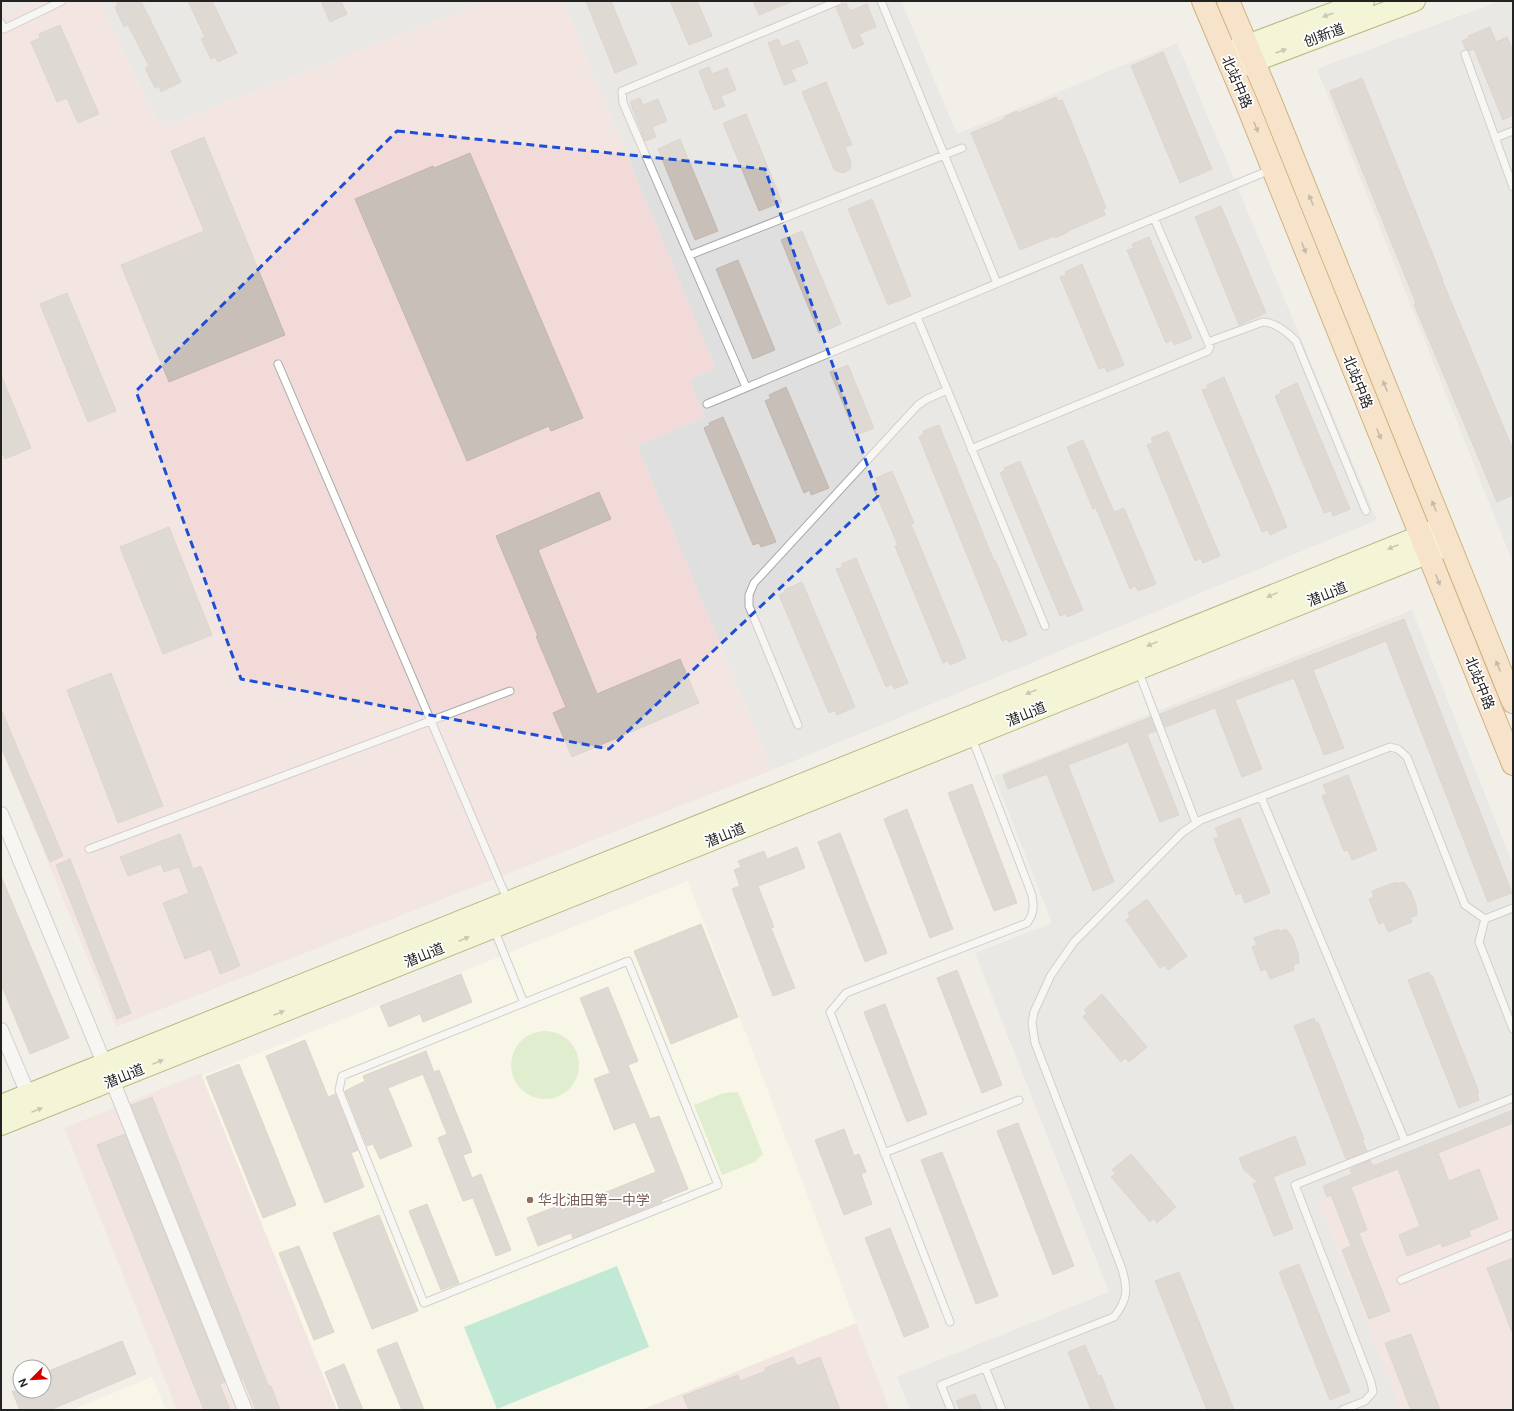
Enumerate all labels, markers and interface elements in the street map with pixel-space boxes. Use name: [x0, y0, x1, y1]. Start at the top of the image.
one-way arrow: [1321, 12, 1333, 18]
street label: 创新道: [1301, 19, 1347, 51]
one-way arrow: [1276, 48, 1288, 54]
street label: 北站中路: [1218, 53, 1256, 111]
one-way arrow: [1253, 122, 1259, 133]
one-way arrow: [1307, 194, 1313, 206]
one-way arrow: [1302, 242, 1308, 254]
street label: 北站中路: [1339, 353, 1377, 411]
one-way arrow: [1382, 379, 1388, 391]
one-way arrow: [1376, 428, 1382, 439]
one-way arrow: [1430, 500, 1436, 512]
one-way arrow: [1388, 544, 1399, 550]
one-way arrow: [1436, 575, 1442, 587]
street label: 潜山道: [1304, 578, 1350, 610]
one-way arrow: [1266, 593, 1278, 599]
one-way arrow: [1145, 641, 1157, 647]
street label: 北站中路: [1461, 654, 1499, 712]
one-way arrow: [1495, 660, 1501, 671]
one-way arrow: [1026, 689, 1037, 695]
street label: 潜山道: [1003, 698, 1049, 730]
street label: 潜山道: [702, 819, 748, 851]
one-way arrow: [459, 936, 470, 942]
street label: 潜山道: [401, 939, 447, 971]
one-way arrow: [273, 1010, 285, 1016]
one-way arrow: [152, 1058, 164, 1064]
street label: 潜山道: [101, 1060, 147, 1092]
one-way arrow: [32, 1107, 44, 1113]
place label: 华北油田第一中学: [538, 1191, 650, 1209]
marker: 华北油田第一中学: [525, 1195, 535, 1205]
north arrow: [12, 1359, 52, 1399]
text: N: [15, 1377, 31, 1390]

